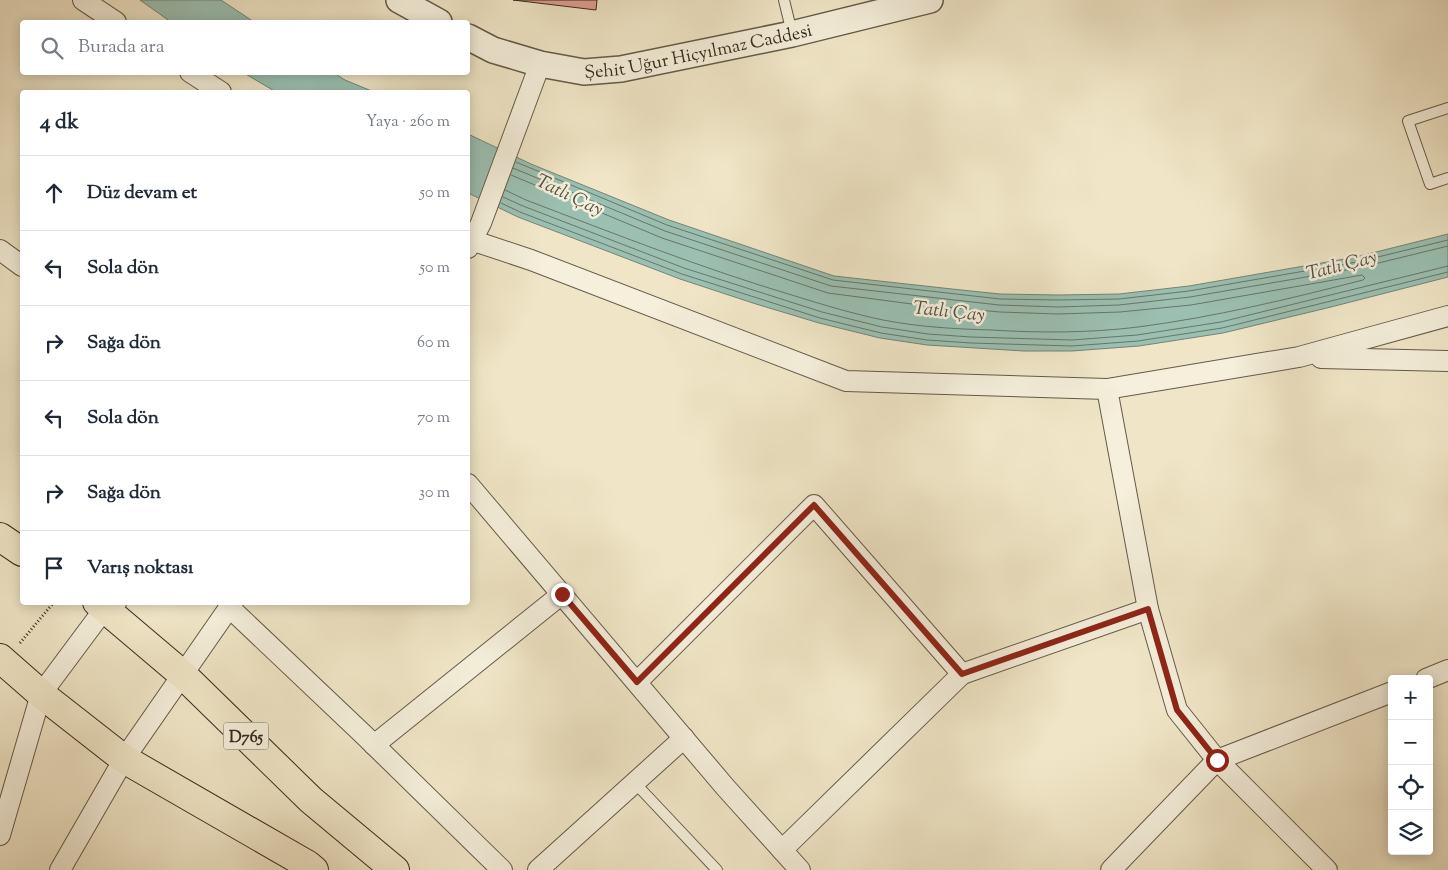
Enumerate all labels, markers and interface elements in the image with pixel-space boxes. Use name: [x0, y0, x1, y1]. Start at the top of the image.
street label: Şehit Uğur Hiçyılmaz Caddesi: [583, 18, 815, 87]
search box: [20, 20, 470, 75]
icon: search: [38, 34, 66, 62]
text: Burada ara: [78, 34, 164, 61]
text: 4 dk: [40, 108, 79, 138]
text: Yaya · 260 m: [366, 111, 450, 134]
water label: Tatlı Çay: [531, 168, 607, 224]
icon: ahead: [40, 179, 68, 207]
text: Düz devam et: [87, 180, 197, 207]
text: 50 m: [419, 182, 450, 205]
water label: Tatlı Çay: [1304, 245, 1380, 288]
icon: left: [40, 254, 68, 282]
text: Sola dön: [87, 255, 159, 282]
text: 50 m: [419, 257, 450, 280]
water label: Tatlı Çay: [912, 295, 986, 330]
icon: right: [40, 329, 68, 357]
text: Sağa dön: [87, 330, 161, 357]
text: 60 m: [417, 332, 450, 355]
icon: left: [40, 404, 68, 432]
text: Sola dön: [87, 405, 159, 432]
text: 70 m: [417, 407, 450, 430]
icon: right: [40, 479, 68, 507]
text: Sağa dön: [87, 480, 161, 507]
text: 30 m: [419, 482, 450, 505]
icon: arrive: [40, 554, 68, 582]
text: Varış noktası: [87, 555, 193, 582]
route end: [551, 583, 574, 606]
map controls: [1388, 675, 1433, 855]
button: +: [1388, 675, 1433, 720]
button: −: [1388, 720, 1433, 765]
road number: D765: [224, 722, 268, 749]
route start: [1206, 749, 1229, 772]
button: locate: [1388, 765, 1433, 810]
button: layers: [1388, 810, 1433, 855]

